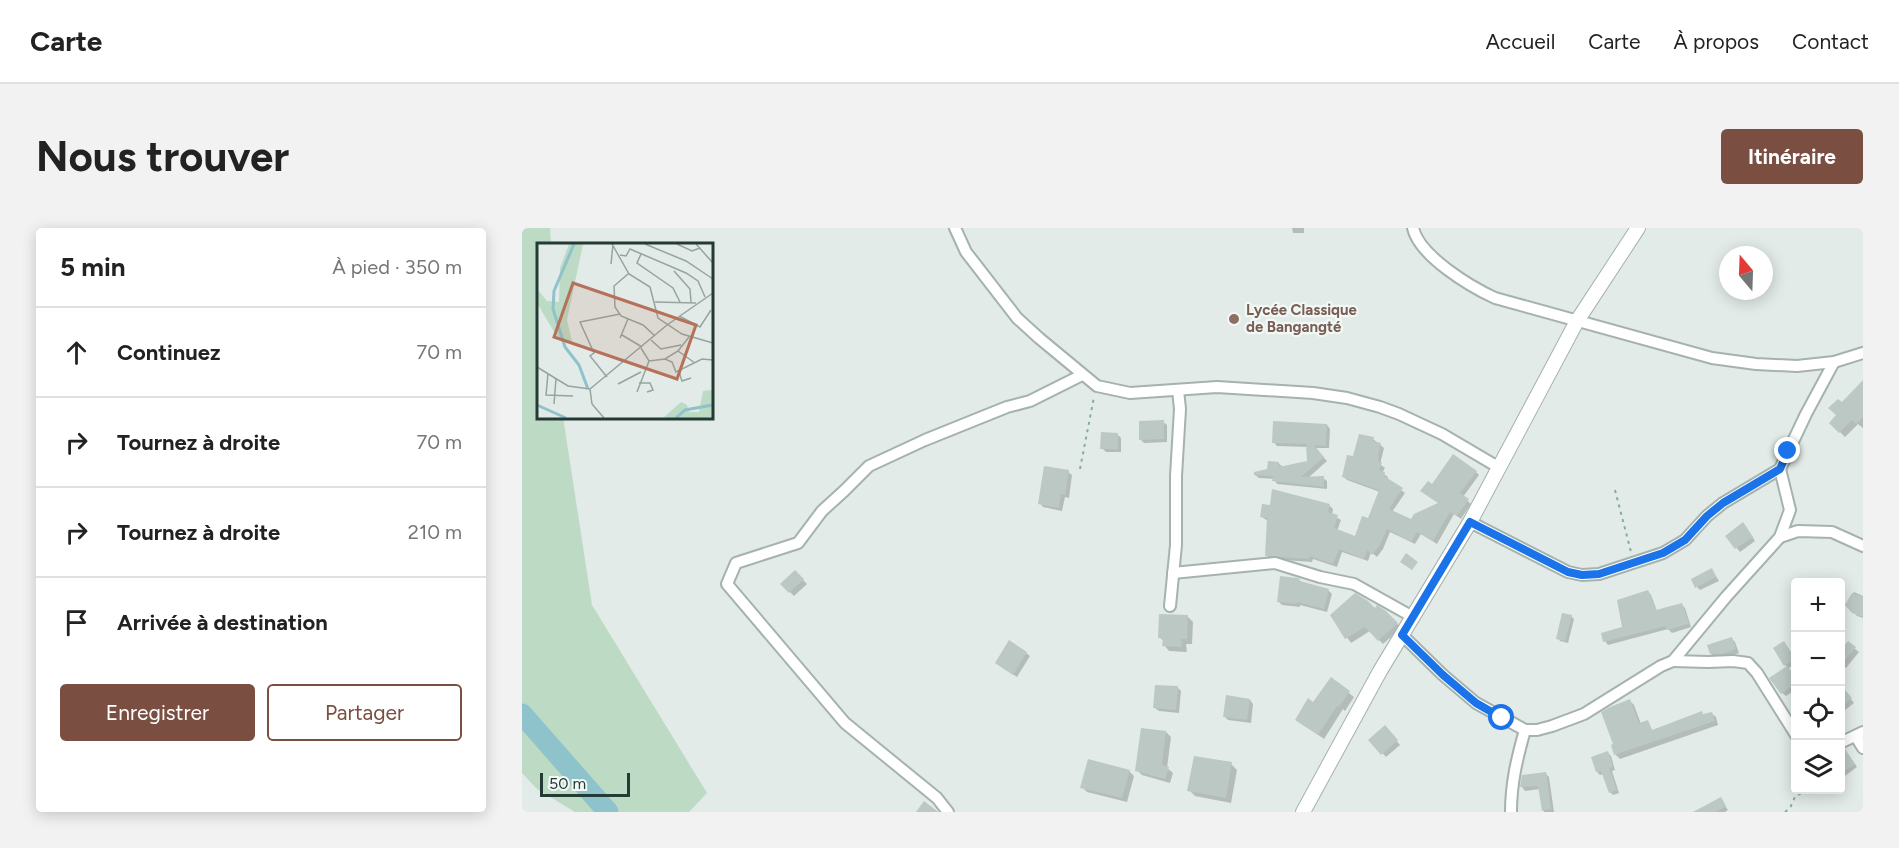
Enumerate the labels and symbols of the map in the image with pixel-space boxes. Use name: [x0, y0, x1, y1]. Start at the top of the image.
inset map: [537, 243, 712, 418]
north arrow: [1719, 246, 1773, 300]
place label: Lycée Classique de Bangangté: [1246, 301, 1357, 336]
marker: Lycée Classique de Bangangté: [1227, 312, 1241, 326]
route end: [1774, 437, 1800, 463]
route start: [1488, 704, 1514, 730]
scale bar: [540, 770, 630, 798]

